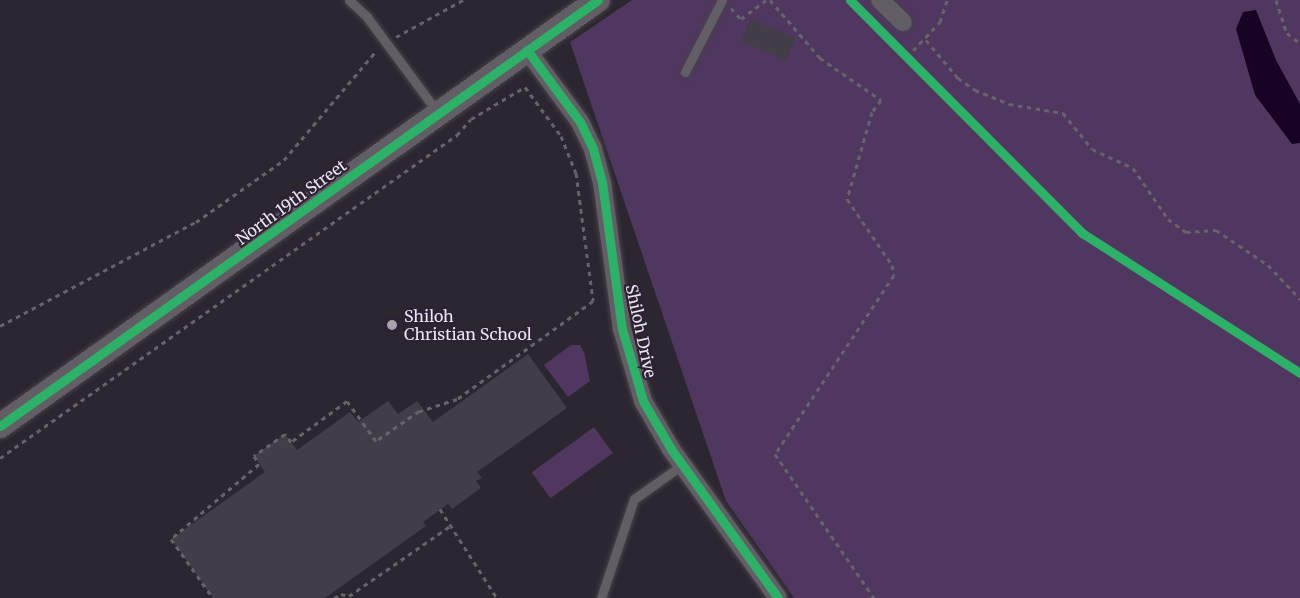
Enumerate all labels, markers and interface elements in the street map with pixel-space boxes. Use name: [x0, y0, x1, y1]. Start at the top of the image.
street label: North 19th Street: [232, 156, 350, 248]
street label: Shiloh Drive: [622, 283, 660, 379]
place label: Shiloh Christian School: [404, 306, 532, 344]
marker: Shiloh Christian School: [385, 318, 399, 332]

